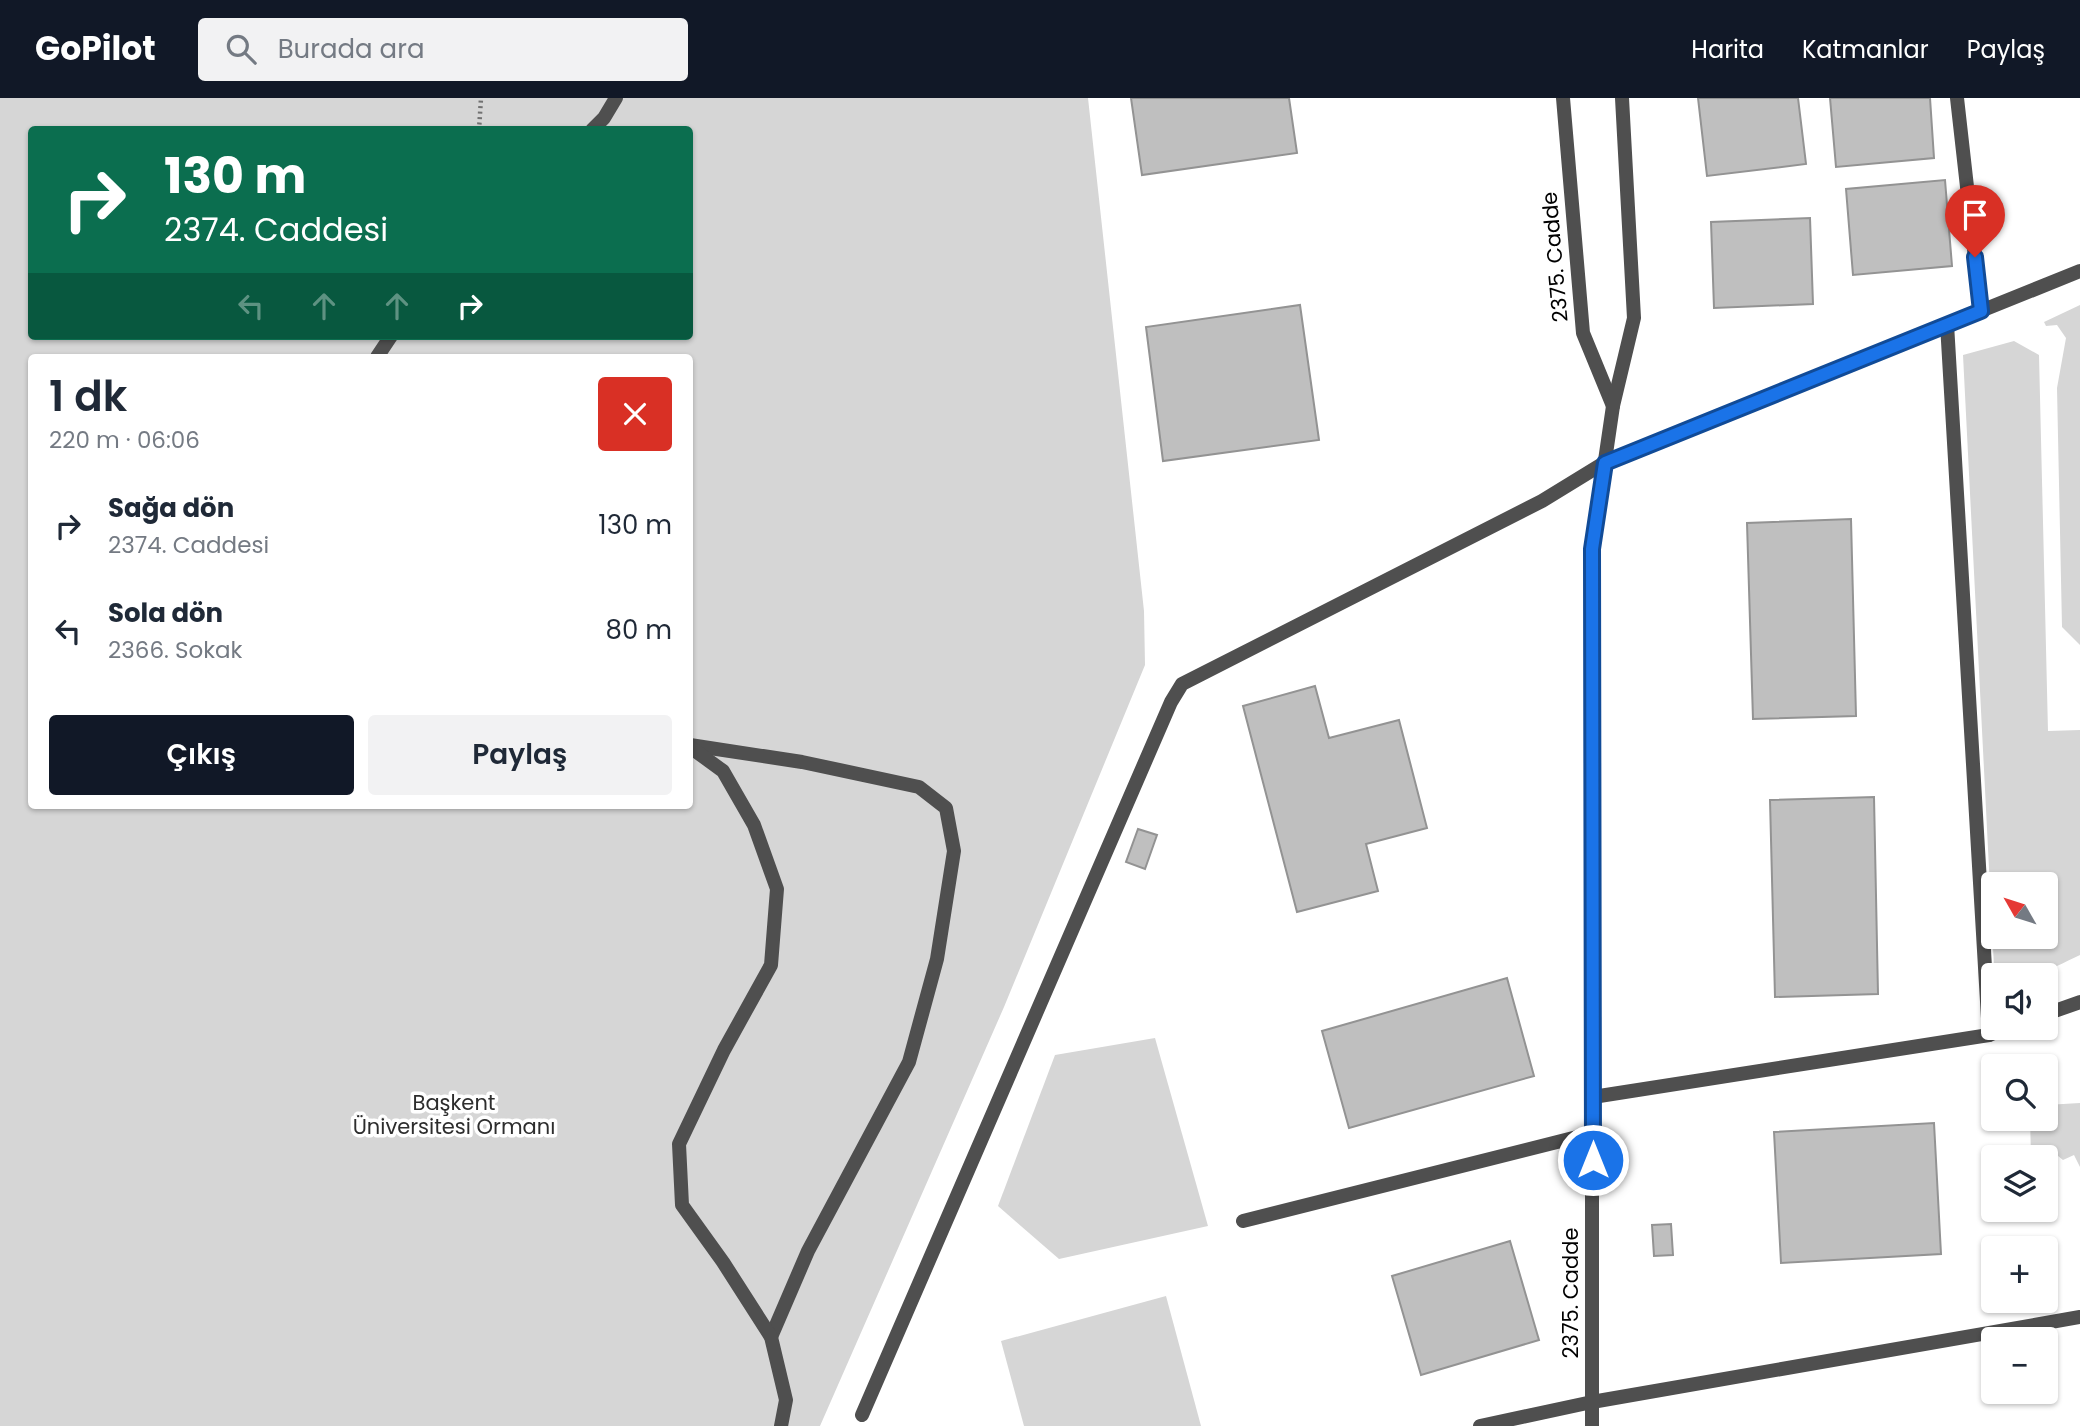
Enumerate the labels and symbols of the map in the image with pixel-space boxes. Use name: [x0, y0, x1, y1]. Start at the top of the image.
pin: [1945, 185, 2005, 257]
street label: 2375. Cadde: [1534, 191, 1575, 324]
north arrow: [1981, 872, 2058, 948]
park label: Başkent Üniversitesi Ormanı: [353, 1088, 555, 1141]
position arrow: [1556, 1123, 1630, 1197]
street label: 2375. Cadde: [1556, 1228, 1585, 1358]

